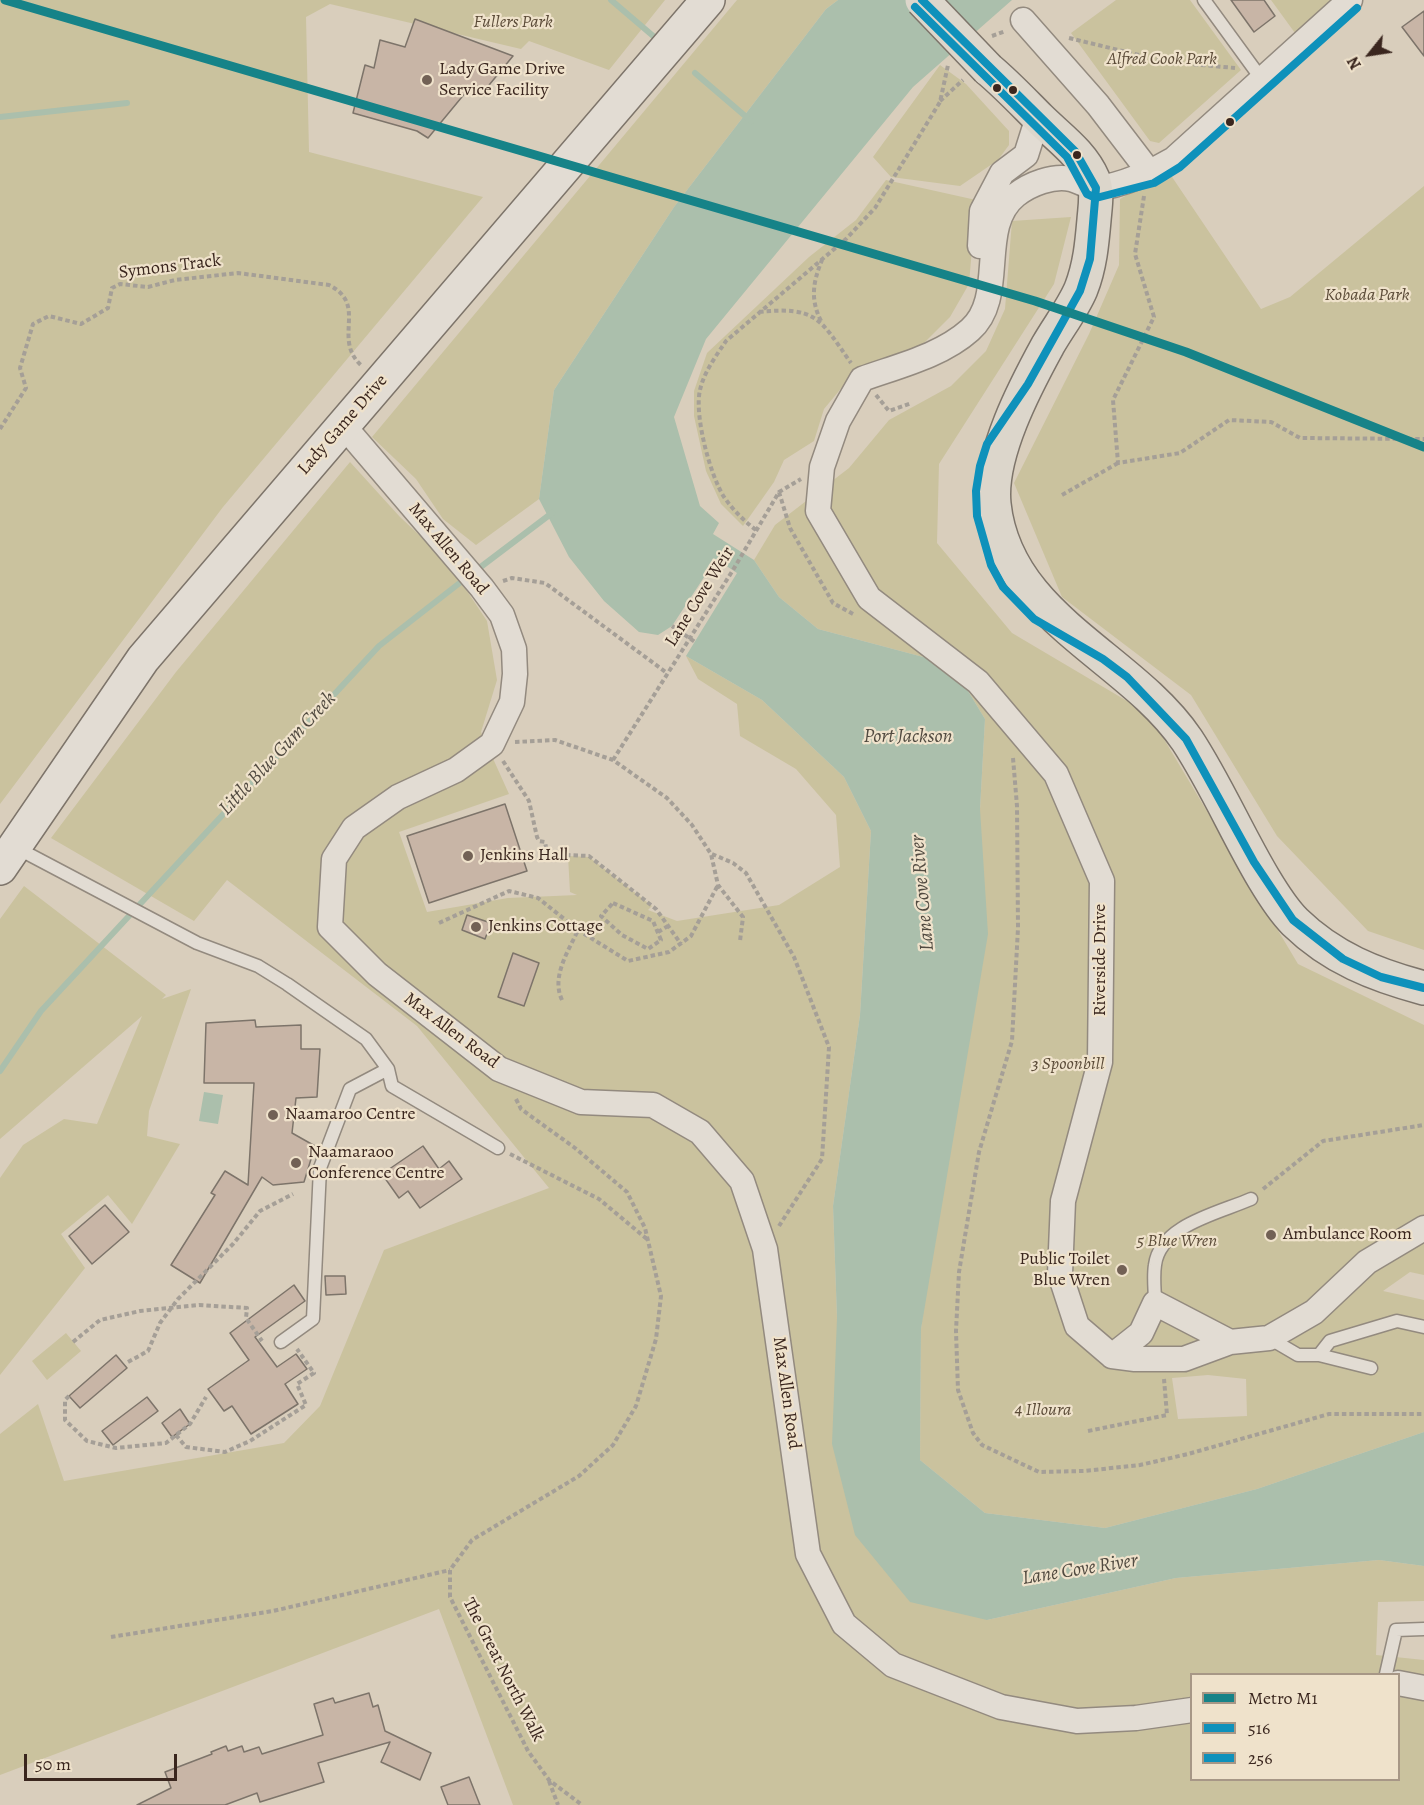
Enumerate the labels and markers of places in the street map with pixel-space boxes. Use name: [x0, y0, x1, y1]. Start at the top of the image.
place label: Lady Game Drive Service Facility: [439, 59, 565, 101]
marker: Lady Game Drive Service Facility: [420, 73, 434, 87]
unlabelled marker: [991, 82, 1003, 94]
unlabelled marker: [1007, 84, 1019, 96]
unlabelled marker: [1224, 116, 1236, 128]
unlabelled marker: [1071, 149, 1083, 161]
place label: Jenkins Hall: [480, 845, 568, 867]
marker: Jenkins Hall: [461, 849, 475, 863]
place label: Jenkins Cottage: [488, 916, 603, 938]
marker: Jenkins Cottage: [469, 920, 483, 934]
place label: Naamaroo Centre: [285, 1104, 415, 1126]
marker: Naamaroo Centre: [266, 1108, 280, 1122]
place label: Naamaraoo Conference Centre: [308, 1142, 445, 1184]
marker: Naamaraoo Conference Centre: [289, 1156, 303, 1170]
place label: Ambulance Room: [1283, 1224, 1412, 1246]
marker: Ambulance Room: [1264, 1228, 1278, 1242]
place label: Public Toilet Blue Wren: [1019, 1249, 1110, 1292]
marker: Public Toilet Blue Wren: [1115, 1263, 1129, 1277]

